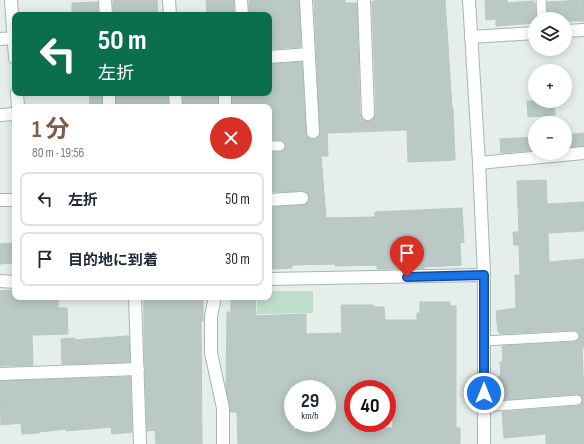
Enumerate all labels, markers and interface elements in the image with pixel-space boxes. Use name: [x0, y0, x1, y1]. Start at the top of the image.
map controls: [528, 12, 572, 160]
button: layers: [528, 12, 572, 56]
text: 50 m: [98, 24, 147, 57]
icon: left: [32, 28, 84, 80]
text: 左折: [98, 63, 134, 84]
button: +: [528, 64, 572, 108]
text: 1 分: [32, 115, 69, 144]
button: −: [528, 116, 572, 160]
button: close: [210, 117, 252, 159]
text: 80 m · 19:56: [32, 145, 84, 161]
icon: left: [34, 188, 56, 210]
text: 50 m: [225, 190, 250, 209]
text: 左折: [68, 191, 98, 210]
pin: [390, 236, 424, 277]
icon: arrive: [396, 242, 418, 264]
icon: arrive: [34, 248, 56, 270]
text: 30 m: [225, 250, 250, 269]
text: 目的地に到着: [68, 251, 158, 270]
position arrow: [463, 372, 505, 414]
speed limit sign: 40: [344, 380, 396, 432]
text: 29: [301, 389, 319, 413]
text: km/h: [301, 410, 319, 422]

